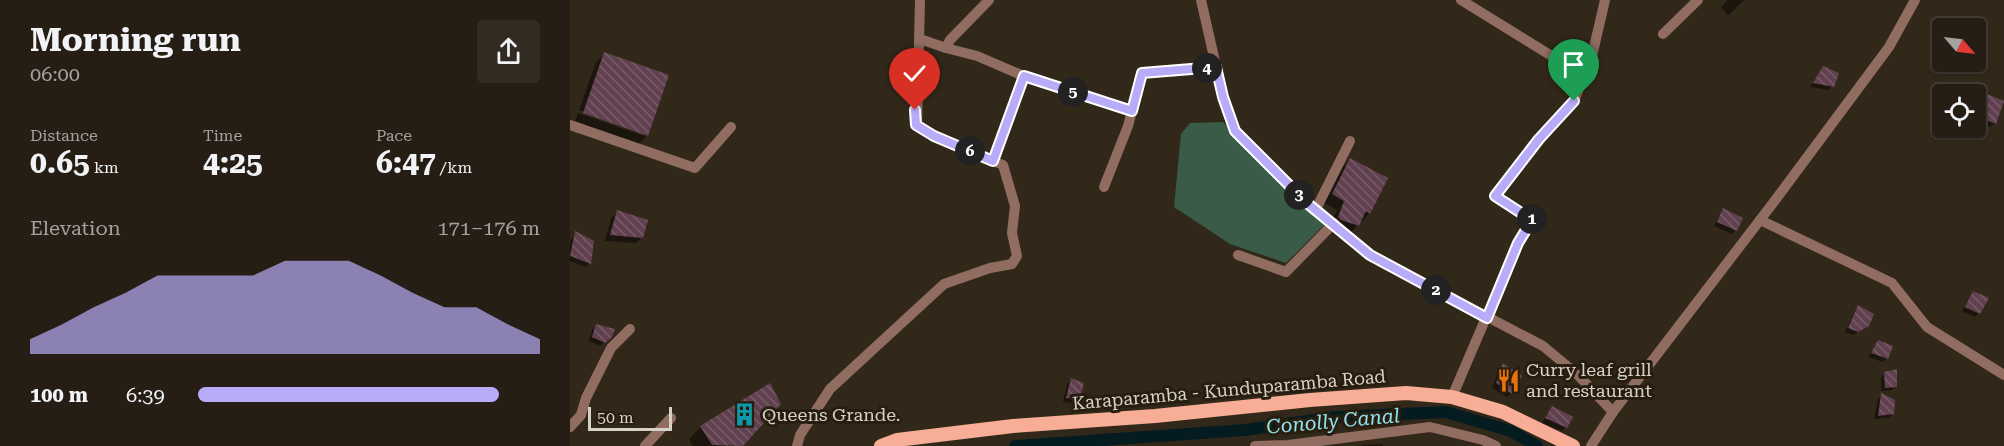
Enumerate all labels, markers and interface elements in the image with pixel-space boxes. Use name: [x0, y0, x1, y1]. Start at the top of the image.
north arrow: [1932, 18, 1986, 72]
map controls: [1932, 18, 1986, 138]
text: Morning run: [30, 20, 241, 59]
button: share: [477, 20, 540, 83]
pin: [1548, 39, 1599, 101]
pin: [889, 48, 940, 110]
icon: arrive: [1557, 48, 1590, 81]
pin: 4: [1192, 53, 1222, 83]
icon: check: [898, 57, 931, 90]
text: 4: [1203, 58, 1211, 77]
text: 06:00: [30, 62, 80, 86]
pin: 5: [1058, 77, 1088, 107]
text: 5: [1069, 82, 1077, 101]
button: locate: [1932, 84, 1986, 138]
text: Distance: [30, 126, 98, 145]
text: Time: [203, 126, 242, 145]
text: Pace: [376, 126, 412, 145]
pin: 6: [955, 136, 985, 166]
text: 6: [966, 141, 974, 160]
text: 0.65: [30, 145, 90, 180]
text: 4:25: [203, 145, 263, 180]
text: 6:47: [376, 145, 436, 180]
text: km: [90, 158, 119, 177]
text: /km: [436, 158, 472, 177]
pin: 3: [1284, 180, 1314, 210]
text: 3: [1295, 185, 1303, 204]
pin: 1: [1517, 204, 1547, 234]
text: 1: [1528, 209, 1536, 228]
text: Elevation: [30, 216, 121, 240]
text: 171–176 m: [437, 216, 540, 240]
pin: 2: [1421, 275, 1451, 305]
text: 2: [1432, 280, 1440, 299]
place label: Curry leaf grill and restaurant: [1526, 359, 1652, 401]
street label: Karaparamba - Kunduparamba Road: [1071, 365, 1387, 414]
restaurant icon: Curry leaf grill and restaurant: [1495, 367, 1521, 393]
text: 100 m: [30, 383, 88, 407]
text: 6:39: [126, 383, 165, 407]
building icon: Queens Grande.: [731, 402, 757, 428]
water label: Conolly Canal: [1265, 403, 1401, 439]
scale bar: [588, 404, 672, 432]
place label: Queens Grande.: [762, 404, 900, 425]
text: 50 m: [597, 408, 634, 427]

